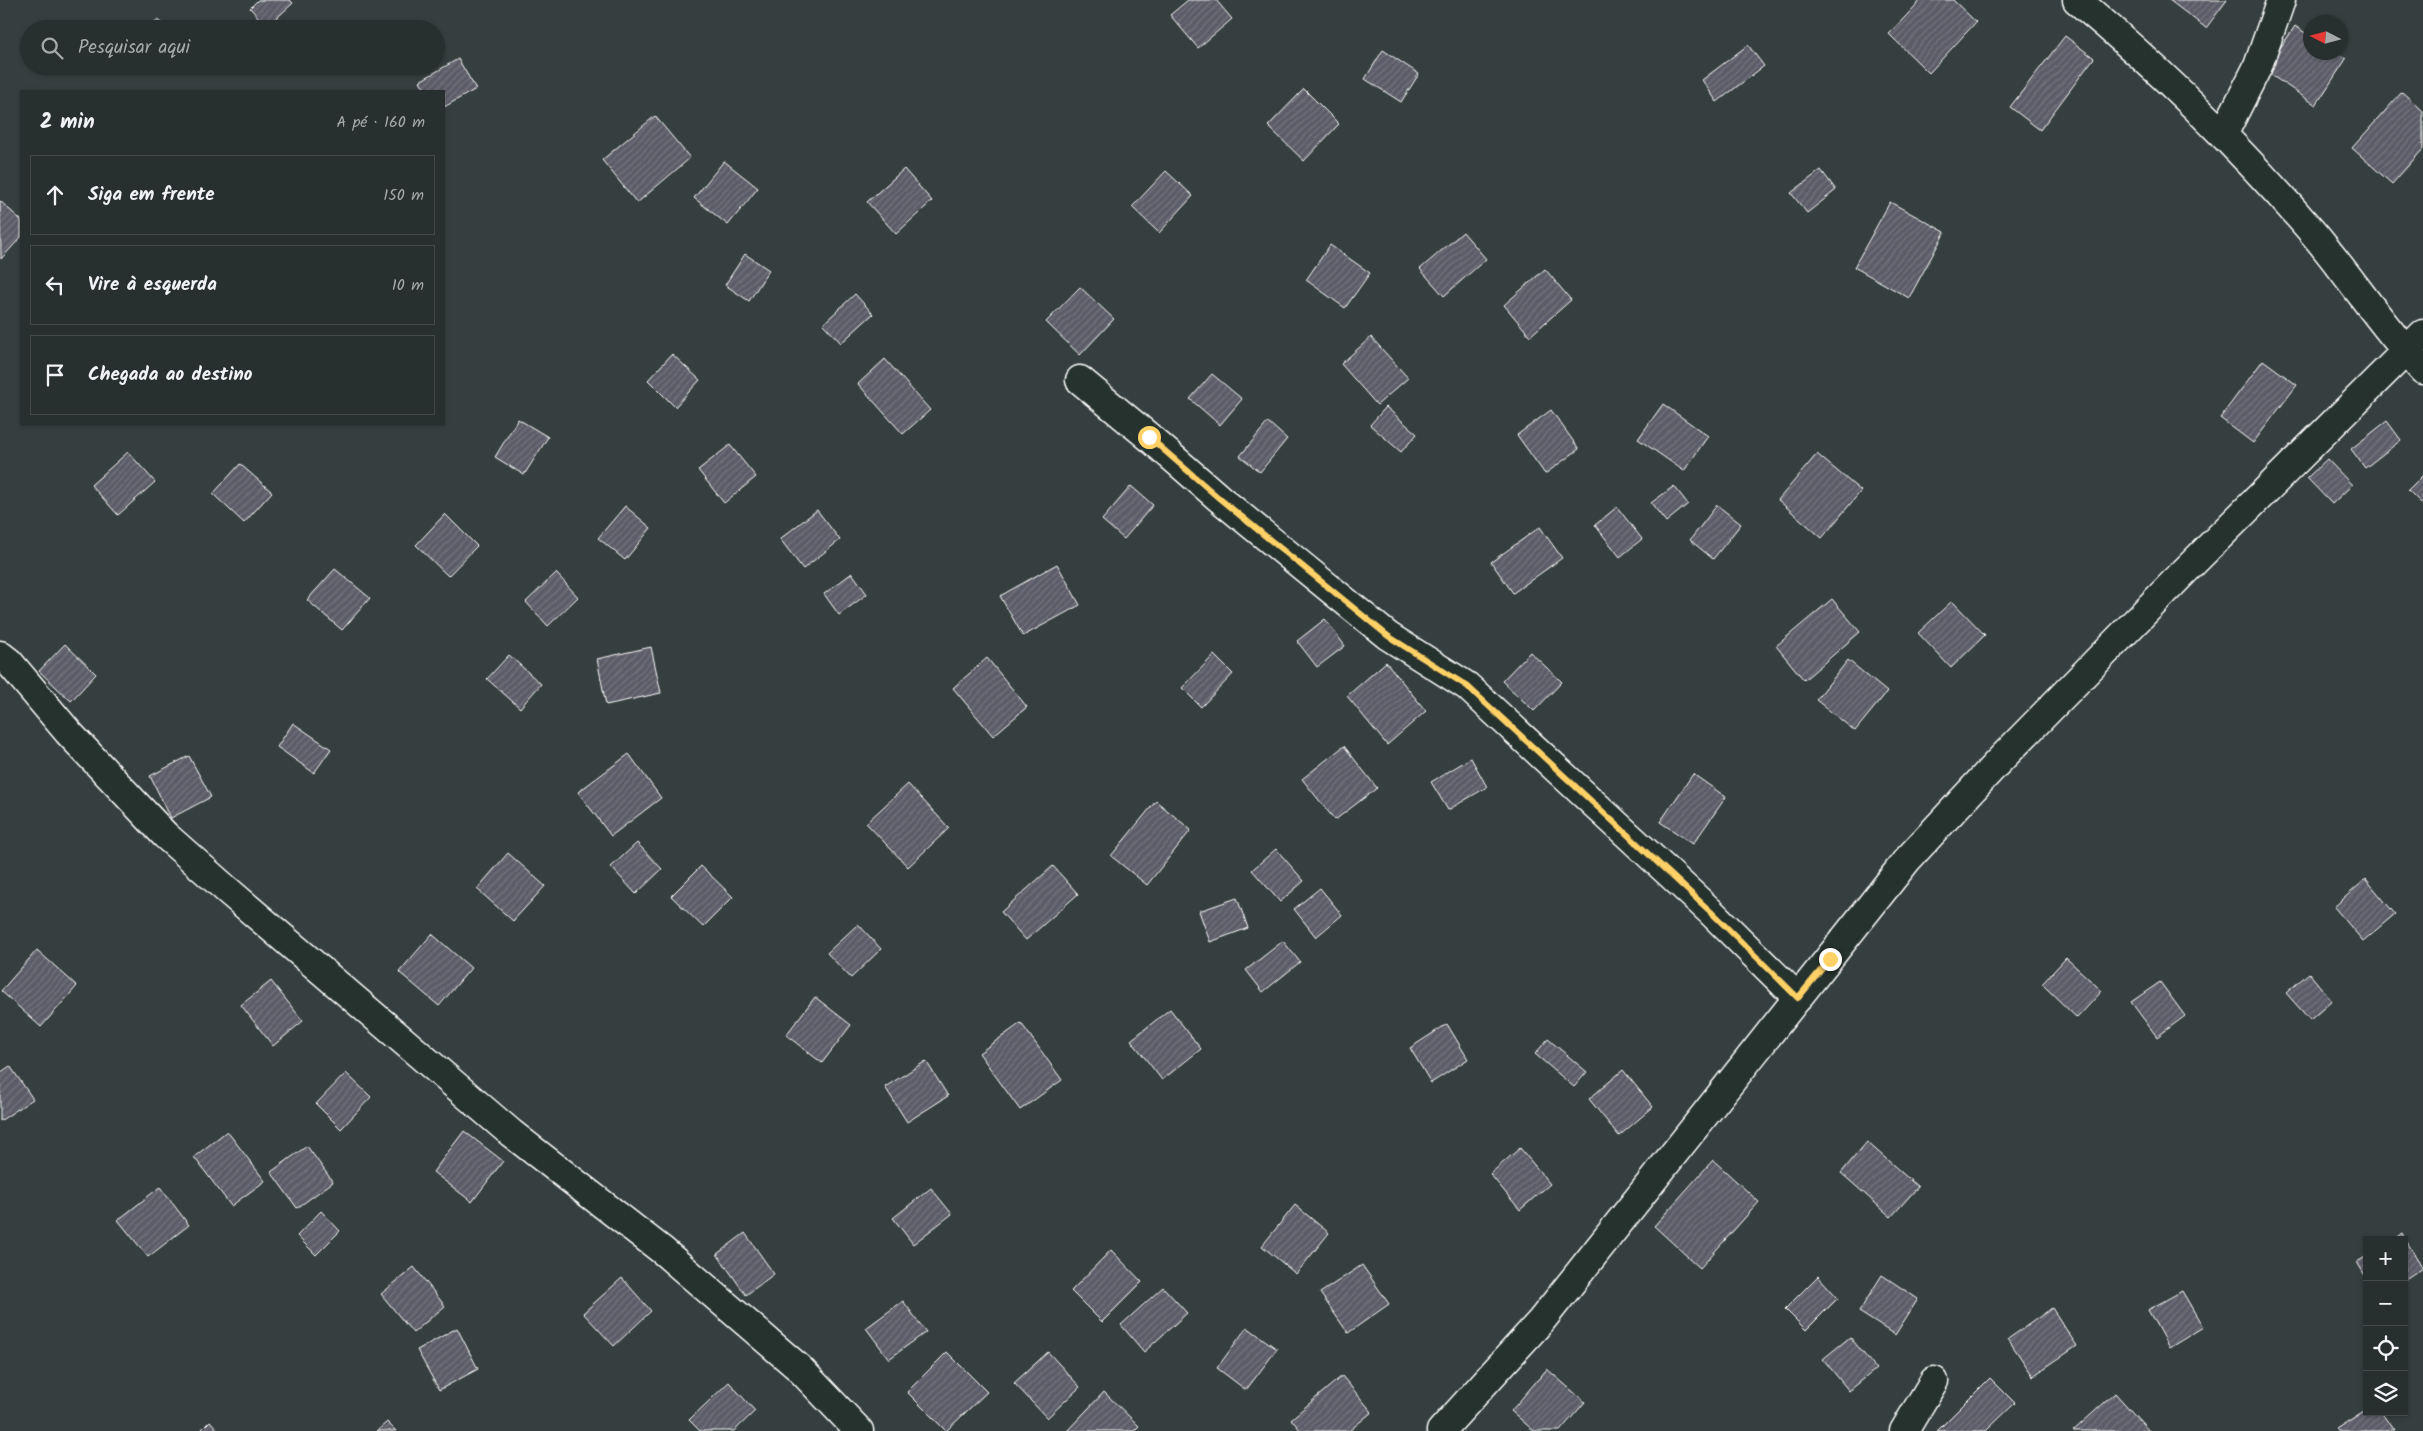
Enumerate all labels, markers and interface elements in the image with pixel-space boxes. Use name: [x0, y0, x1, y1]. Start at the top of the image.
north arrow: [2303, 15, 2348, 60]
search box: [20, 20, 445, 75]
text: Pesquisar aqui: [78, 33, 190, 63]
icon: search: [38, 34, 66, 62]
text: 2 min: [40, 106, 95, 139]
text: A pé · 160 m: [337, 110, 425, 135]
text: Siga em frente: [88, 180, 215, 210]
icon: ahead: [41, 181, 69, 209]
text: 150 m: [383, 183, 424, 208]
text: Vire à esquerda: [88, 270, 217, 300]
icon: left: [41, 271, 69, 299]
text: 10 m: [392, 273, 424, 298]
text: Chegada ao destino: [88, 360, 253, 390]
icon: arrive: [41, 361, 69, 389]
route start: [1138, 426, 1161, 449]
route end: [1819, 948, 1842, 971]
map controls: [2363, 1236, 2408, 1416]
button: +: [2363, 1236, 2408, 1281]
button: −: [2363, 1281, 2408, 1326]
button: locate: [2363, 1326, 2408, 1371]
button: layers: [2363, 1371, 2408, 1416]

